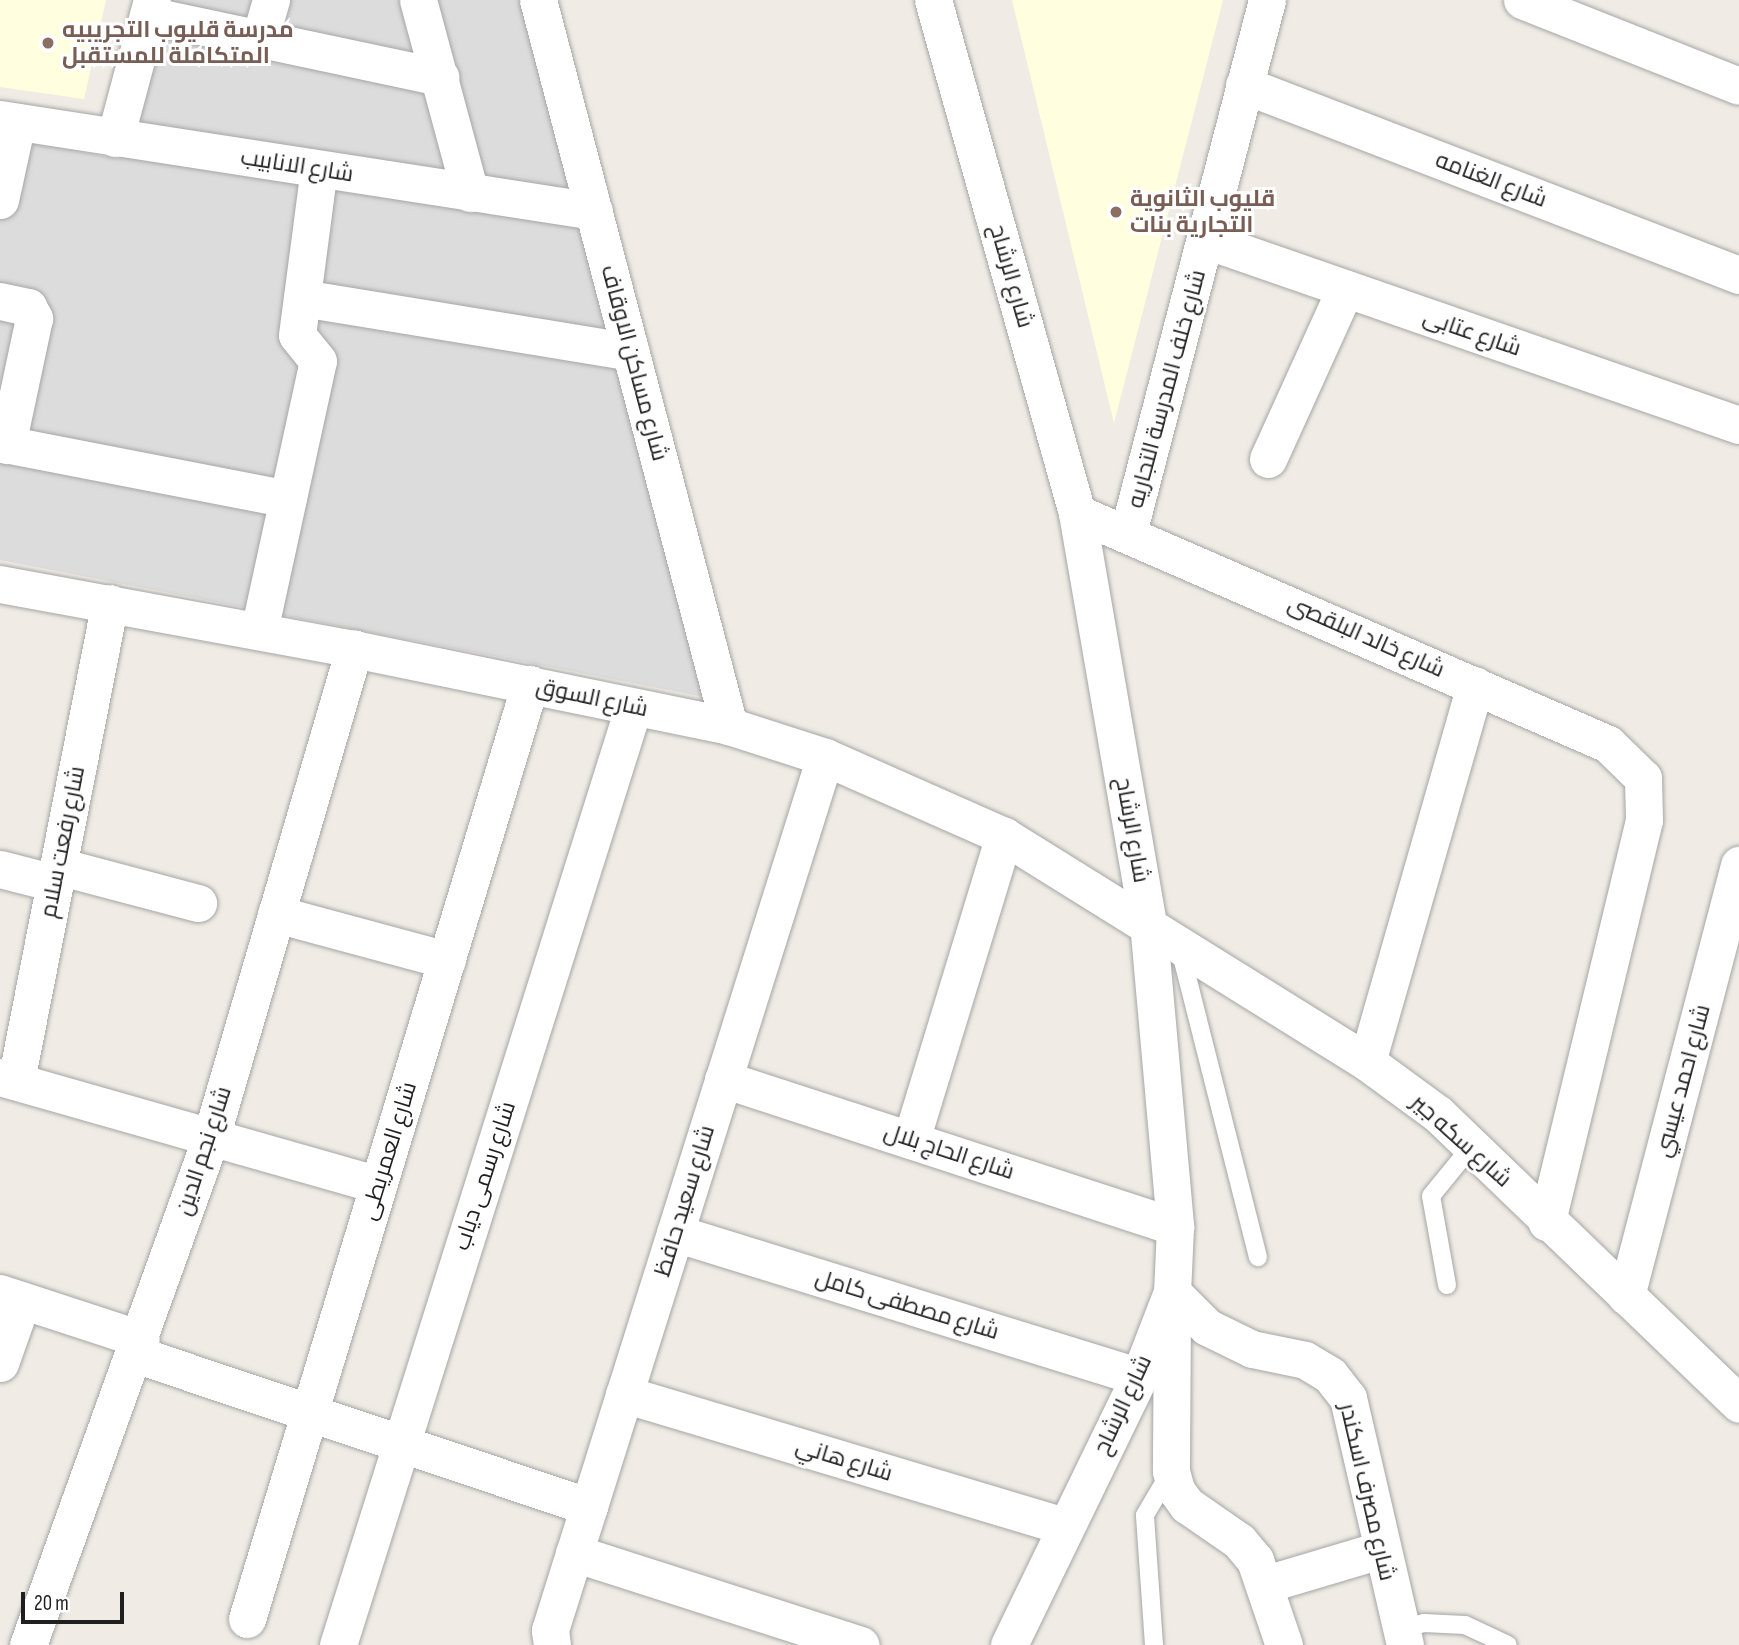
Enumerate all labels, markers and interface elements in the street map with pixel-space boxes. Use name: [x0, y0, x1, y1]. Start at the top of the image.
place label: مدرسة قليوب التجريبيه المتكاملة للمستقبل: [62, 16, 294, 70]
marker: مدرسة قليوب التجريبيه المتكاملة للمستقبل: [40, 35, 56, 51]
street label: شارع الانابيب: [239, 143, 355, 189]
street label: شارع الغنامه: [1431, 146, 1551, 214]
place label: قليوب الثانوية التجارية بنات: [1130, 185, 1275, 239]
marker: قليوب الثانوية التجارية بنات: [1108, 204, 1124, 220]
street label: شارع الرشاح: [983, 221, 1039, 331]
street label: شارع مساكن الاوقاف: [595, 262, 673, 464]
street label: شارع خلف المدرسة التجاريه: [1122, 267, 1212, 511]
street label: شارع عتابى: [1419, 303, 1525, 363]
street label: شارع خالد البلقصى: [1283, 590, 1449, 684]
street label: شارع السوق: [534, 673, 650, 723]
street label: شارع رفعت سلام: [35, 764, 91, 920]
street label: شارع الرشاح: [1109, 775, 1155, 885]
street label: شارع احمد عيسي: [1649, 1002, 1717, 1160]
street label: شارع العمريطى: [355, 1078, 423, 1224]
street label: شارع نجم الدين: [170, 1083, 238, 1219]
street label: شارع سكه جير: [1405, 1089, 1517, 1193]
street label: شارع رسمى دياب: [448, 1098, 522, 1254]
street label: شارع الحاج بلال: [880, 1118, 1018, 1186]
street label: شارع سعيد حافظ: [649, 1122, 721, 1280]
street label: شارع مصطفى كامل: [812, 1264, 1002, 1346]
street label: شارع الرشاح: [1088, 1351, 1158, 1459]
street label: شارع مصرف اسكندر: [1333, 1400, 1401, 1584]
street label: شارع هاني: [792, 1432, 896, 1488]
scale bar: [24, 1578, 128, 1622]
text: 20 m: [34, 1591, 69, 1616]

